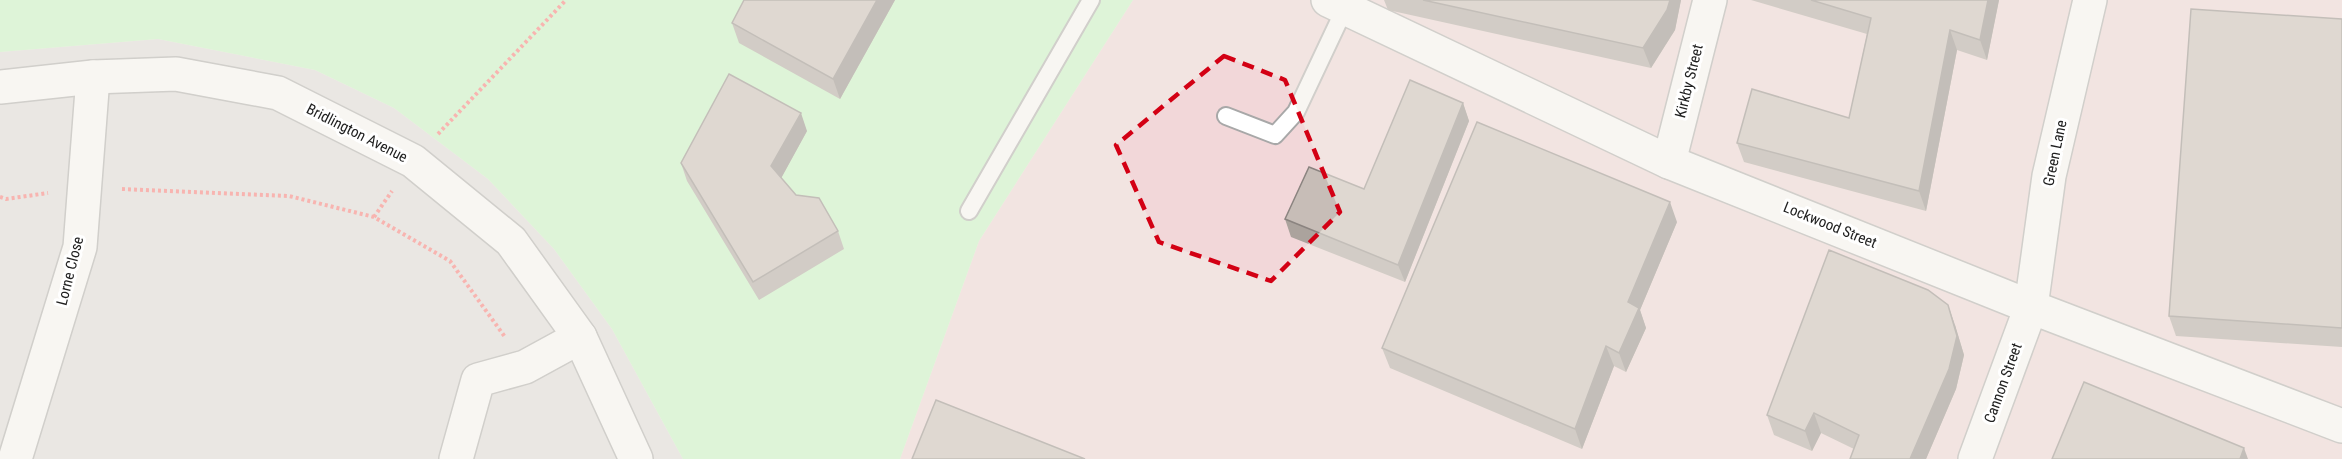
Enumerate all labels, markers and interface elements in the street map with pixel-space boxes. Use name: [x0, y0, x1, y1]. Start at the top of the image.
street label: Kirkby Street: [1671, 42, 1707, 120]
street label: Bridlington Avenue: [304, 100, 410, 166]
street label: Green Lane: [2039, 119, 2071, 187]
street label: Lockwood Street: [1781, 198, 1879, 252]
street label: Lorne Close: [53, 235, 87, 307]
street label: Cannon Street: [1980, 341, 2026, 425]

